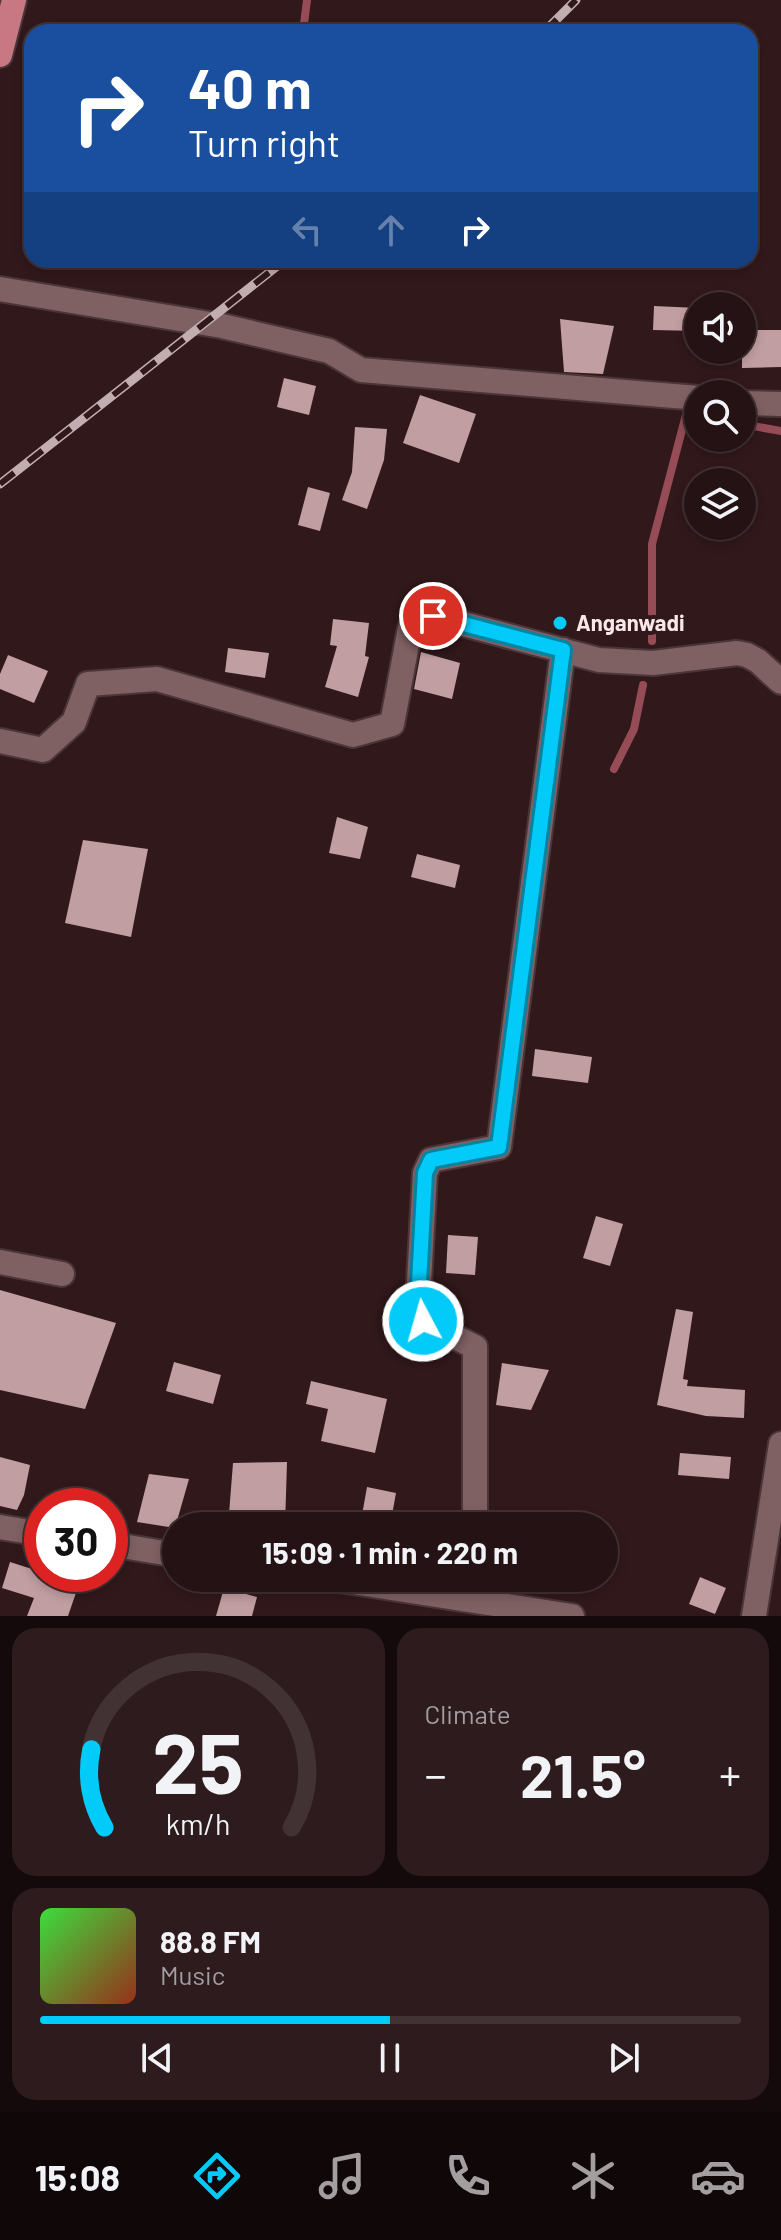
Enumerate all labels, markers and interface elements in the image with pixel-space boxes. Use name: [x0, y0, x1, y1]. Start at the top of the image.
text: 40 m: [188, 53, 312, 120]
icon: right: [56, 56, 160, 160]
text: Turn right: [188, 121, 340, 164]
icon: left: [285, 208, 329, 252]
icon: ahead: [369, 208, 413, 252]
icon: right: [453, 208, 497, 252]
map controls: [684, 292, 756, 540]
button: sound: [684, 292, 756, 364]
button: search: [684, 380, 756, 452]
button: layers: [684, 468, 756, 540]
pin: [399, 582, 467, 650]
icon: arrive: [411, 594, 455, 638]
place label: Anganwadi: [576, 609, 685, 635]
marker: Anganwadi: [551, 614, 569, 632]
position arrow: [381, 1279, 465, 1363]
speed limit sign: 30: [24, 1488, 128, 1592]
text: 15:09 · 1 min · 220 m: [262, 1534, 518, 1570]
text: Climate: [425, 1698, 511, 1729]
text: 25: [153, 1711, 244, 1811]
text: 21.5°: [520, 1738, 646, 1810]
text: −: [425, 1747, 447, 1800]
text: +: [719, 1747, 741, 1800]
text: km/h: [166, 1806, 231, 1841]
text: 88.8 FM: [160, 1923, 261, 1959]
text: Music: [160, 1959, 225, 1990]
icon: previous: [135, 2036, 179, 2080]
icon: pause: [368, 2036, 412, 2080]
icon: next: [602, 2036, 646, 2080]
icon: directions: [189, 2148, 245, 2204]
icon: music: [314, 2148, 370, 2204]
icon: phone: [440, 2148, 496, 2204]
icon: climate: [565, 2148, 621, 2204]
icon: car: [690, 2148, 746, 2204]
text: 15:08: [35, 2155, 120, 2198]

